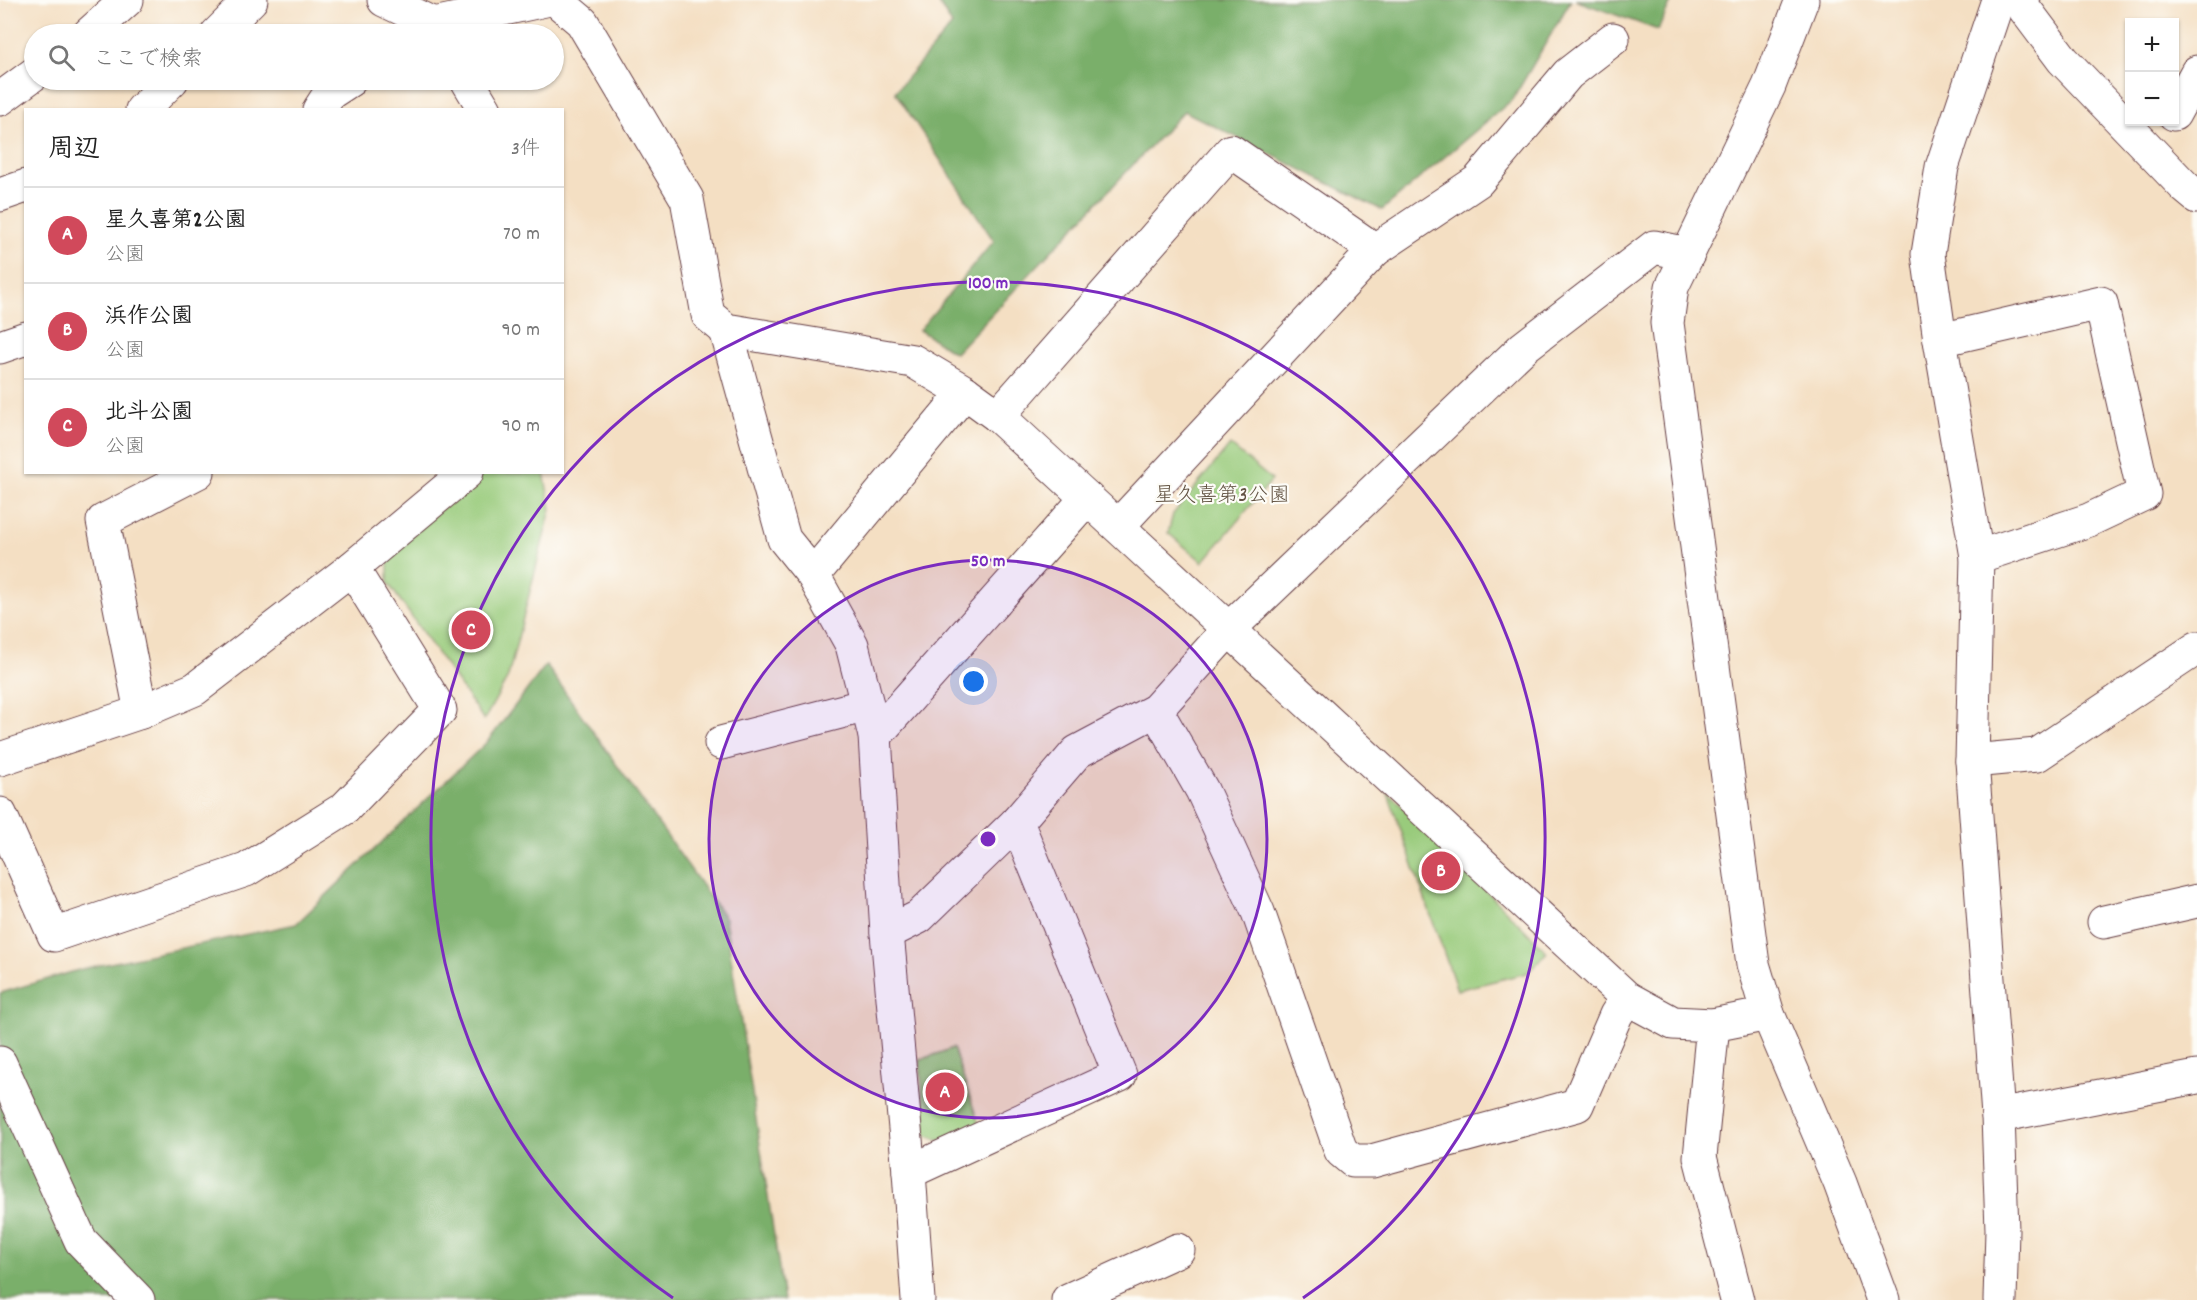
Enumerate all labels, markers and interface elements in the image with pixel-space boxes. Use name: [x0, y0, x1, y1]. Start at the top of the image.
map controls: [2125, 18, 2179, 126]
button: +: [2125, 18, 2179, 72]
search box: [24, 24, 564, 90]
icon: search: [45, 41, 78, 74]
text: ここで検索: [93, 45, 203, 76]
button: −: [2125, 72, 2179, 126]
text: 周辺: [48, 132, 100, 169]
text: 3件: [511, 136, 540, 164]
text: 星久喜第2公園: [105, 206, 247, 237]
text: A: [62, 221, 73, 249]
text: 70 m: [503, 221, 540, 249]
text: 公園: [105, 242, 145, 270]
text: 100 m: [968, 272, 1008, 297]
text: 浜作公園: [105, 302, 193, 333]
text: B: [63, 317, 72, 345]
text: 90 m: [502, 317, 540, 345]
text: 公園: [105, 338, 145, 366]
text: 北斗公園: [105, 398, 193, 429]
text: C: [63, 413, 72, 441]
text: 90 m: [502, 413, 540, 441]
text: 公園: [105, 434, 145, 462]
park label: 星久喜第3公園: [1154, 482, 1290, 512]
text: 50 m: [971, 550, 1005, 575]
pin: C: [452, 608, 490, 652]
your location: [959, 667, 988, 696]
centre of rings: [978, 829, 998, 849]
pin: B: [1422, 848, 1460, 894]
pin: A: [926, 1070, 964, 1114]

